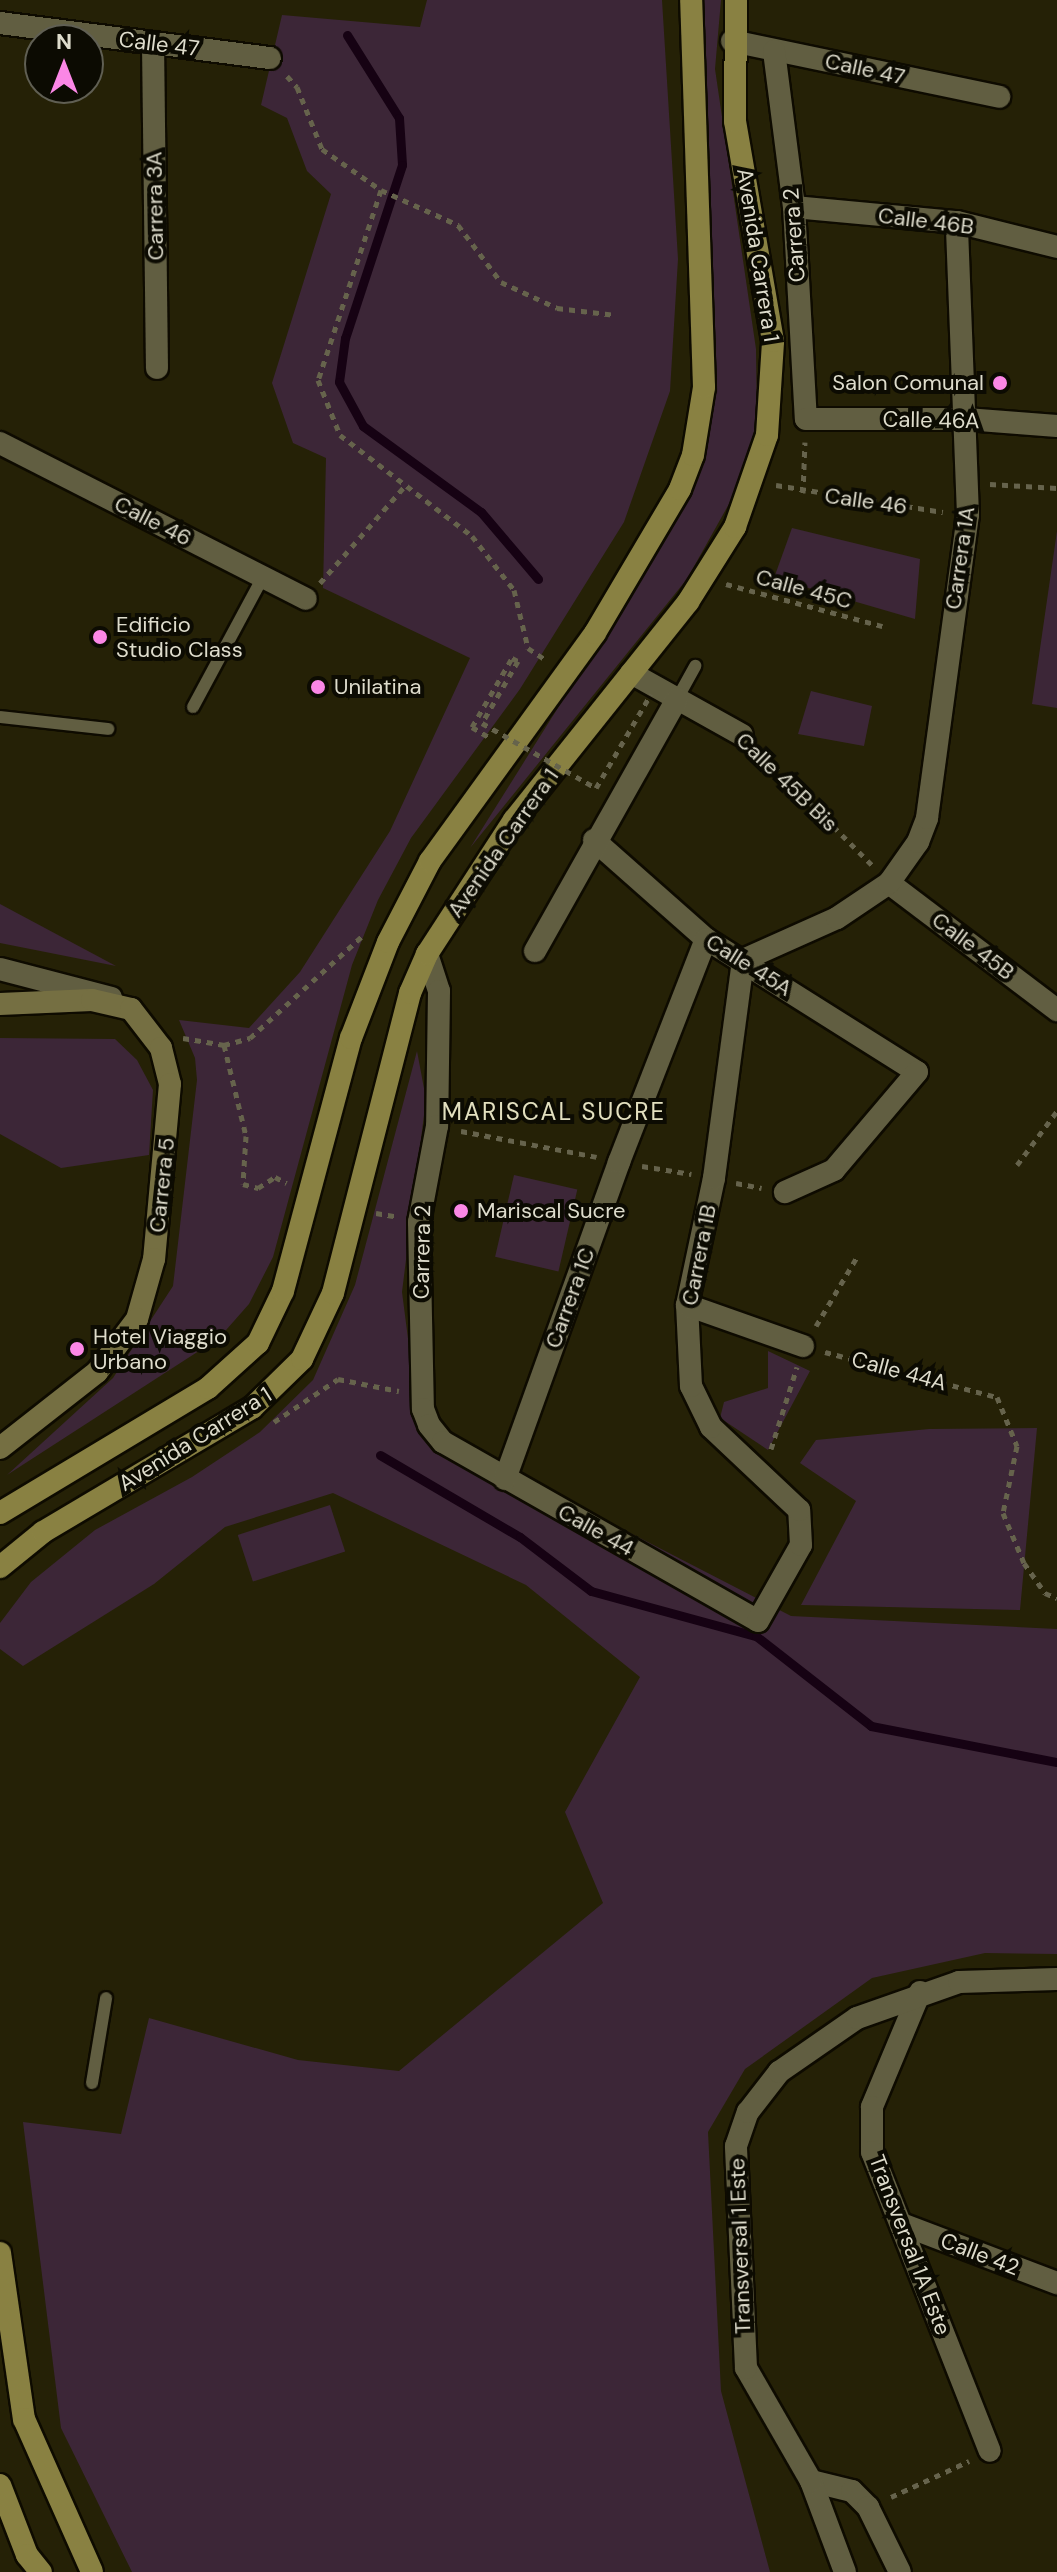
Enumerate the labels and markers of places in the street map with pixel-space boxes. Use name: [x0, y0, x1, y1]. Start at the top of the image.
place label: Salon Comunal: [832, 370, 984, 396]
marker: Salon Comunal: [991, 374, 1009, 392]
place label: Edificio Studio Class: [116, 611, 243, 662]
marker: Edificio Studio Class: [91, 628, 109, 646]
place label: Unilatina: [334, 674, 421, 700]
marker: Unilatina: [309, 678, 327, 696]
place label: Mariscal Sucre: [477, 1198, 625, 1224]
marker: Mariscal Sucre: [452, 1202, 470, 1220]
place label: Hotel Viaggio Urbano: [93, 1323, 227, 1374]
marker: Hotel Viaggio Urbano: [68, 1340, 86, 1358]

